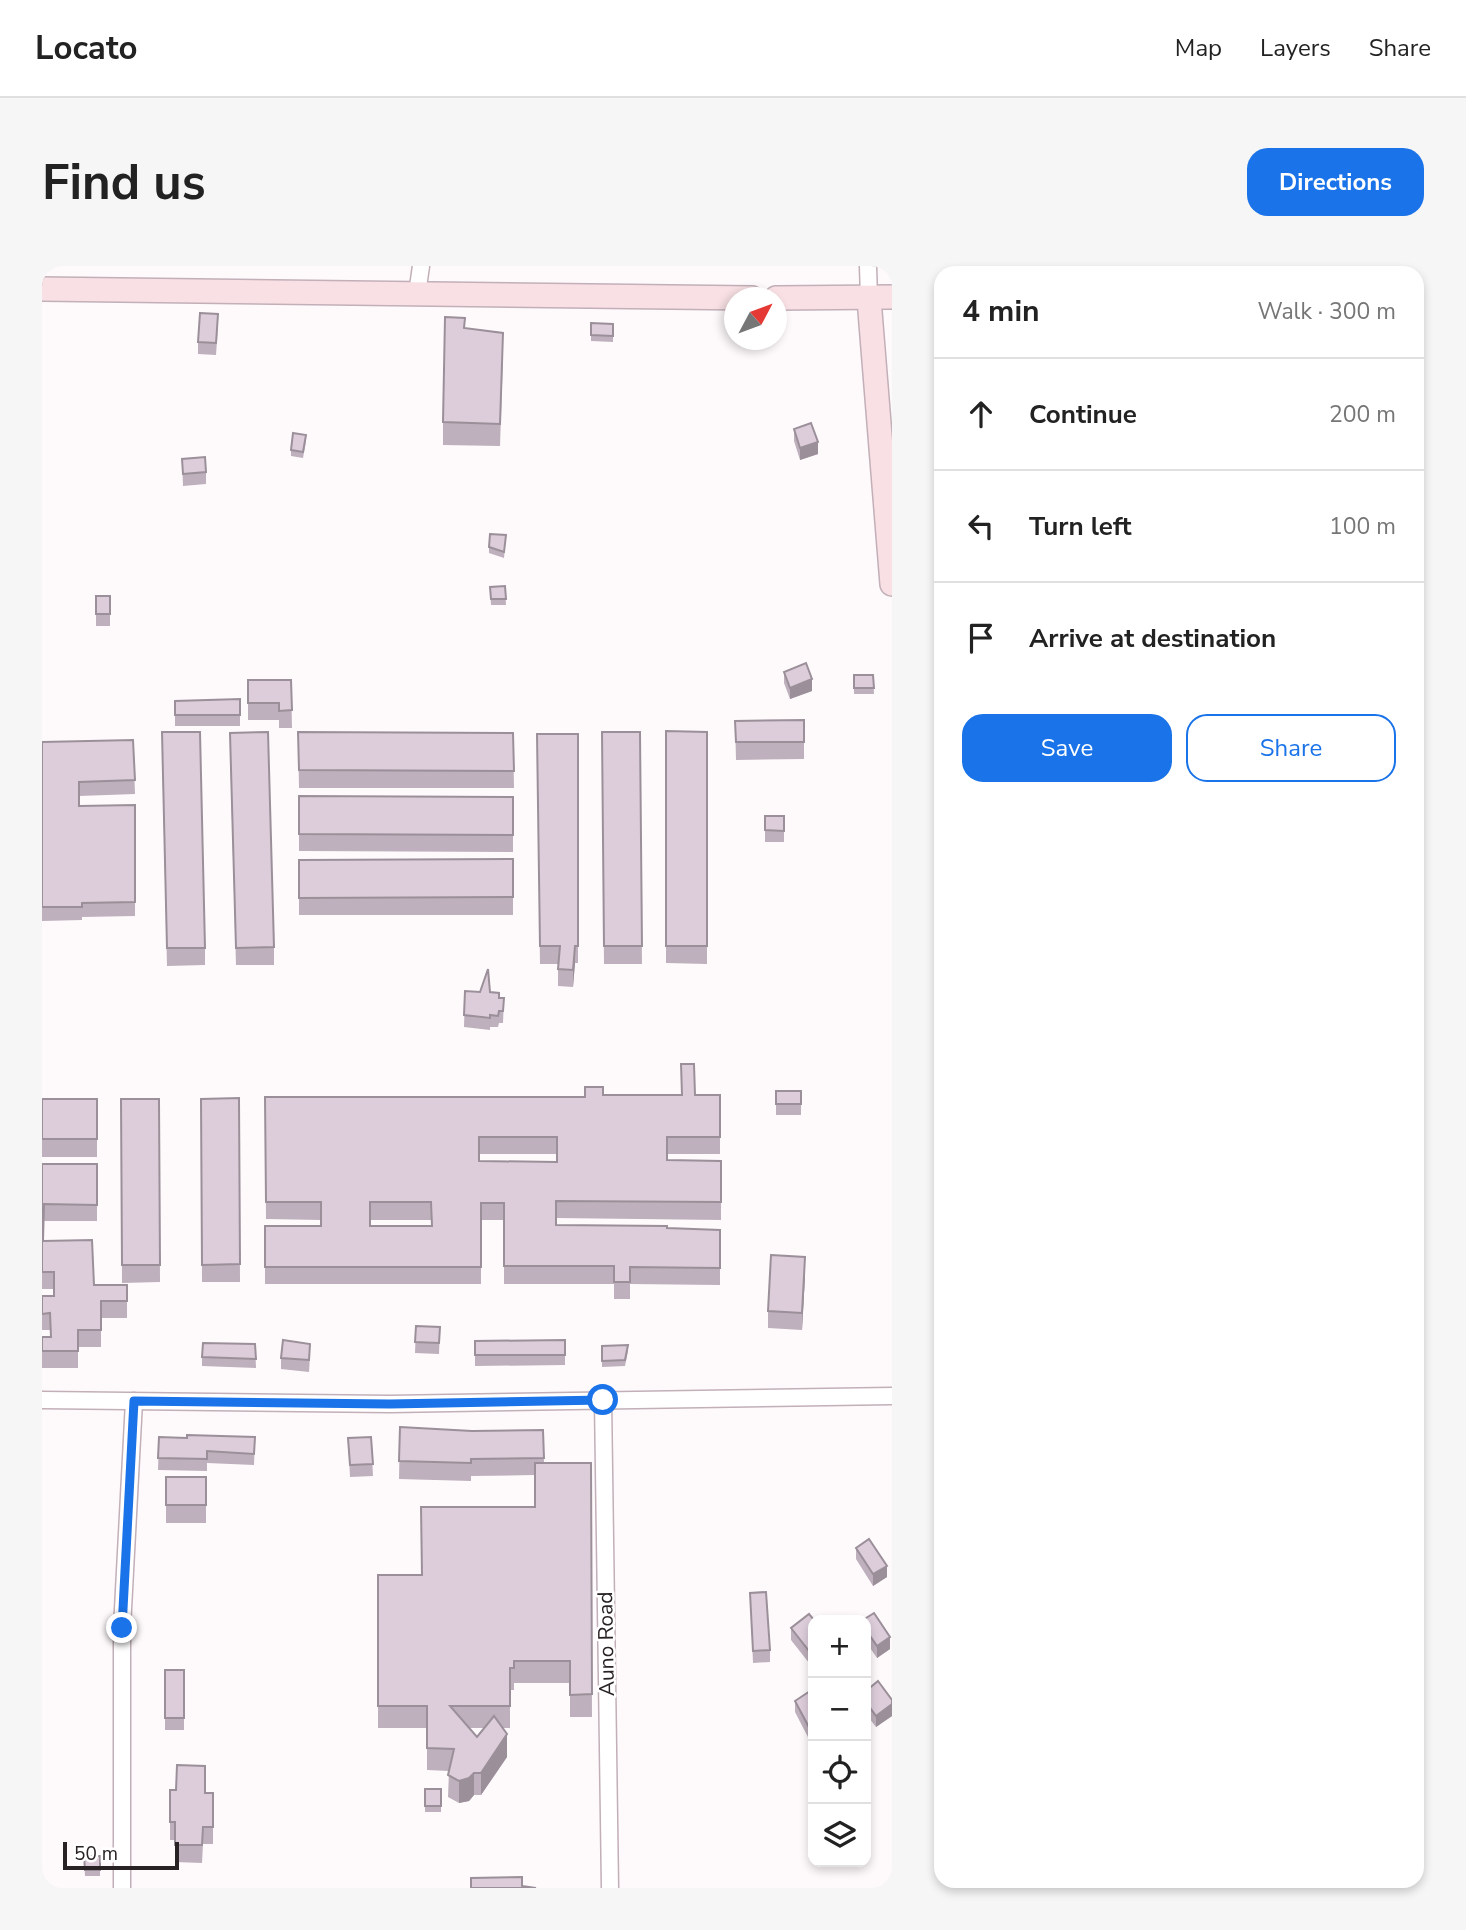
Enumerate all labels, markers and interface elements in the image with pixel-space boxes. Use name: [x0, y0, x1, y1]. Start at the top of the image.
text: Locato: [35, 26, 137, 71]
text: Map: [1175, 32, 1222, 64]
text: Layers: [1260, 32, 1331, 64]
text: Share: [1369, 32, 1431, 64]
button: Directions: [1247, 148, 1424, 216]
text: Find us: [42, 149, 206, 216]
north arrow: [724, 287, 787, 350]
text: 4 min: [962, 291, 1040, 332]
text: Walk · 300 m: [1257, 296, 1396, 327]
icon: ahead: [962, 395, 1000, 433]
text: Continue: [1029, 397, 1137, 432]
text: 200 m: [1329, 399, 1396, 430]
icon: left: [962, 507, 1000, 545]
text: Turn left: [1029, 509, 1132, 544]
text: 100 m: [1329, 511, 1396, 542]
icon: arrive: [962, 619, 1000, 657]
text: Arrive at destination: [1029, 621, 1276, 656]
button: Save: [962, 714, 1172, 782]
button: Share: [1186, 714, 1396, 782]
route start: [587, 1384, 618, 1415]
street label: Auno Road: [591, 1591, 621, 1697]
route end: [106, 1612, 137, 1643]
map controls: [808, 1615, 871, 1867]
button: +: [808, 1615, 871, 1678]
button: −: [808, 1678, 871, 1741]
button: locate: [808, 1741, 871, 1804]
button: layers: [808, 1804, 871, 1867]
scale bar: [63, 1839, 178, 1871]
text: 50 m: [74, 1841, 118, 1867]

